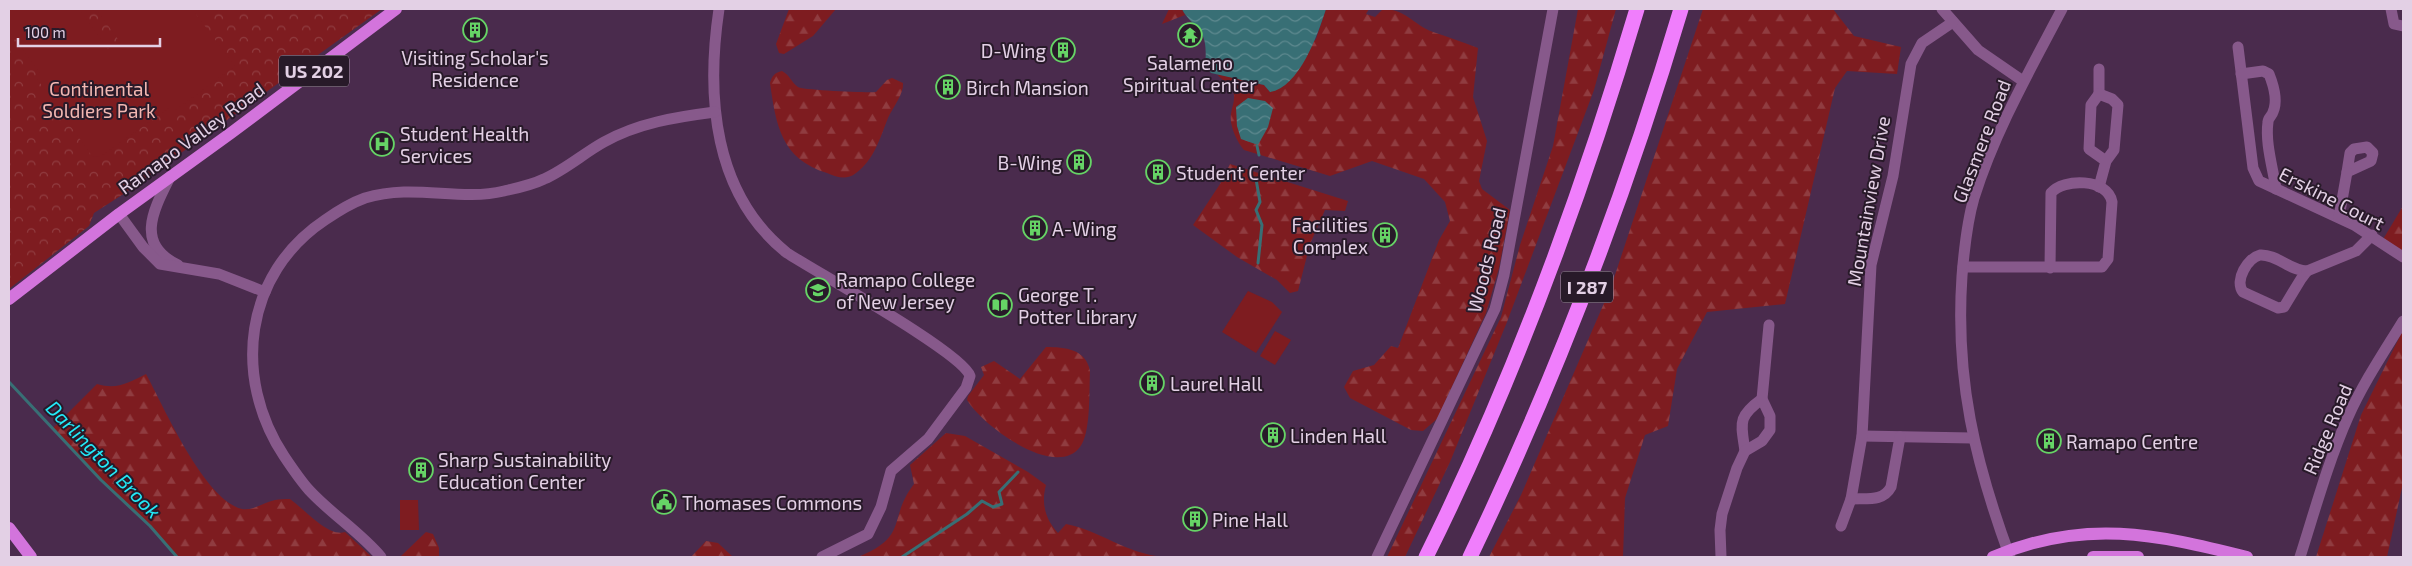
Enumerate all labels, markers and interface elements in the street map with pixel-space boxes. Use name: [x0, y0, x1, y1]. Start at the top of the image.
scale bar: [18, 15, 160, 47]
building icon: Visiting Scholar's Residence: [462, 17, 488, 43]
temple icon: Salameno Spiritual Center: [1177, 22, 1203, 48]
text: 100 m: [25, 23, 66, 41]
building icon: D-Wing: [1050, 37, 1076, 63]
place label: D-Wing: [981, 39, 1046, 62]
place label: Visiting Scholar's Residence: [401, 46, 549, 91]
place label: Salameno Spiritual Center: [1123, 51, 1257, 96]
road number: US 202: [279, 56, 349, 86]
building icon: Birch Mansion: [935, 74, 961, 100]
place label: Birch Mansion: [966, 76, 1089, 99]
street label: Glasmere Road: [1947, 76, 2015, 206]
park label: Continental Soldiers Park: [42, 77, 156, 122]
street label: Ramapo Valley Road: [113, 77, 269, 199]
street label: Mountainview Drive: [1842, 114, 1894, 288]
place label: Student Health Services: [400, 122, 529, 167]
hospital icon: Student Health Services: [369, 131, 395, 157]
building icon: B-Wing: [1066, 149, 1092, 175]
place label: B-Wing: [998, 151, 1062, 174]
building icon: Student Center: [1145, 159, 1171, 185]
place label: Student Center: [1176, 161, 1306, 184]
street label: Erskine Court: [2276, 162, 2388, 234]
street label: Woods Road: [1462, 205, 1510, 315]
place label: Facilities Complex: [1292, 213, 1368, 258]
building icon: A-Wing: [1022, 215, 1048, 241]
place label: A-Wing: [1052, 217, 1117, 240]
building icon: Facilities Complex: [1372, 222, 1398, 248]
place label: Ramapo College of New Jersey: [836, 268, 975, 313]
road number: I 287: [1561, 272, 1613, 302]
school or university icon: Ramapo College of New Jersey: [805, 277, 831, 303]
place label: George T. Potter Library: [1018, 283, 1137, 328]
library icon: George T. Potter Library: [987, 292, 1013, 318]
building icon: Laurel Hall: [1139, 370, 1165, 396]
place label: Laurel Hall: [1170, 372, 1263, 395]
street label: Ridge Road: [2298, 380, 2356, 478]
water label: Darlington Brook: [42, 395, 166, 523]
building icon: Linden Hall: [1260, 422, 1286, 448]
place label: Linden Hall: [1290, 424, 1387, 447]
building icon: Ramapo Centre: [2036, 428, 2062, 454]
place label: Ramapo Centre: [2066, 430, 2198, 453]
place label: Sharp Sustainability Education Center: [438, 448, 611, 493]
building icon: Sharp Sustainability Education Center: [408, 457, 434, 483]
public building icon: Thomases Commons: [651, 489, 677, 515]
place label: Thomases Commons: [682, 491, 862, 514]
building icon: Pine Hall: [1182, 506, 1208, 532]
place label: Pine Hall: [1212, 508, 1288, 531]

